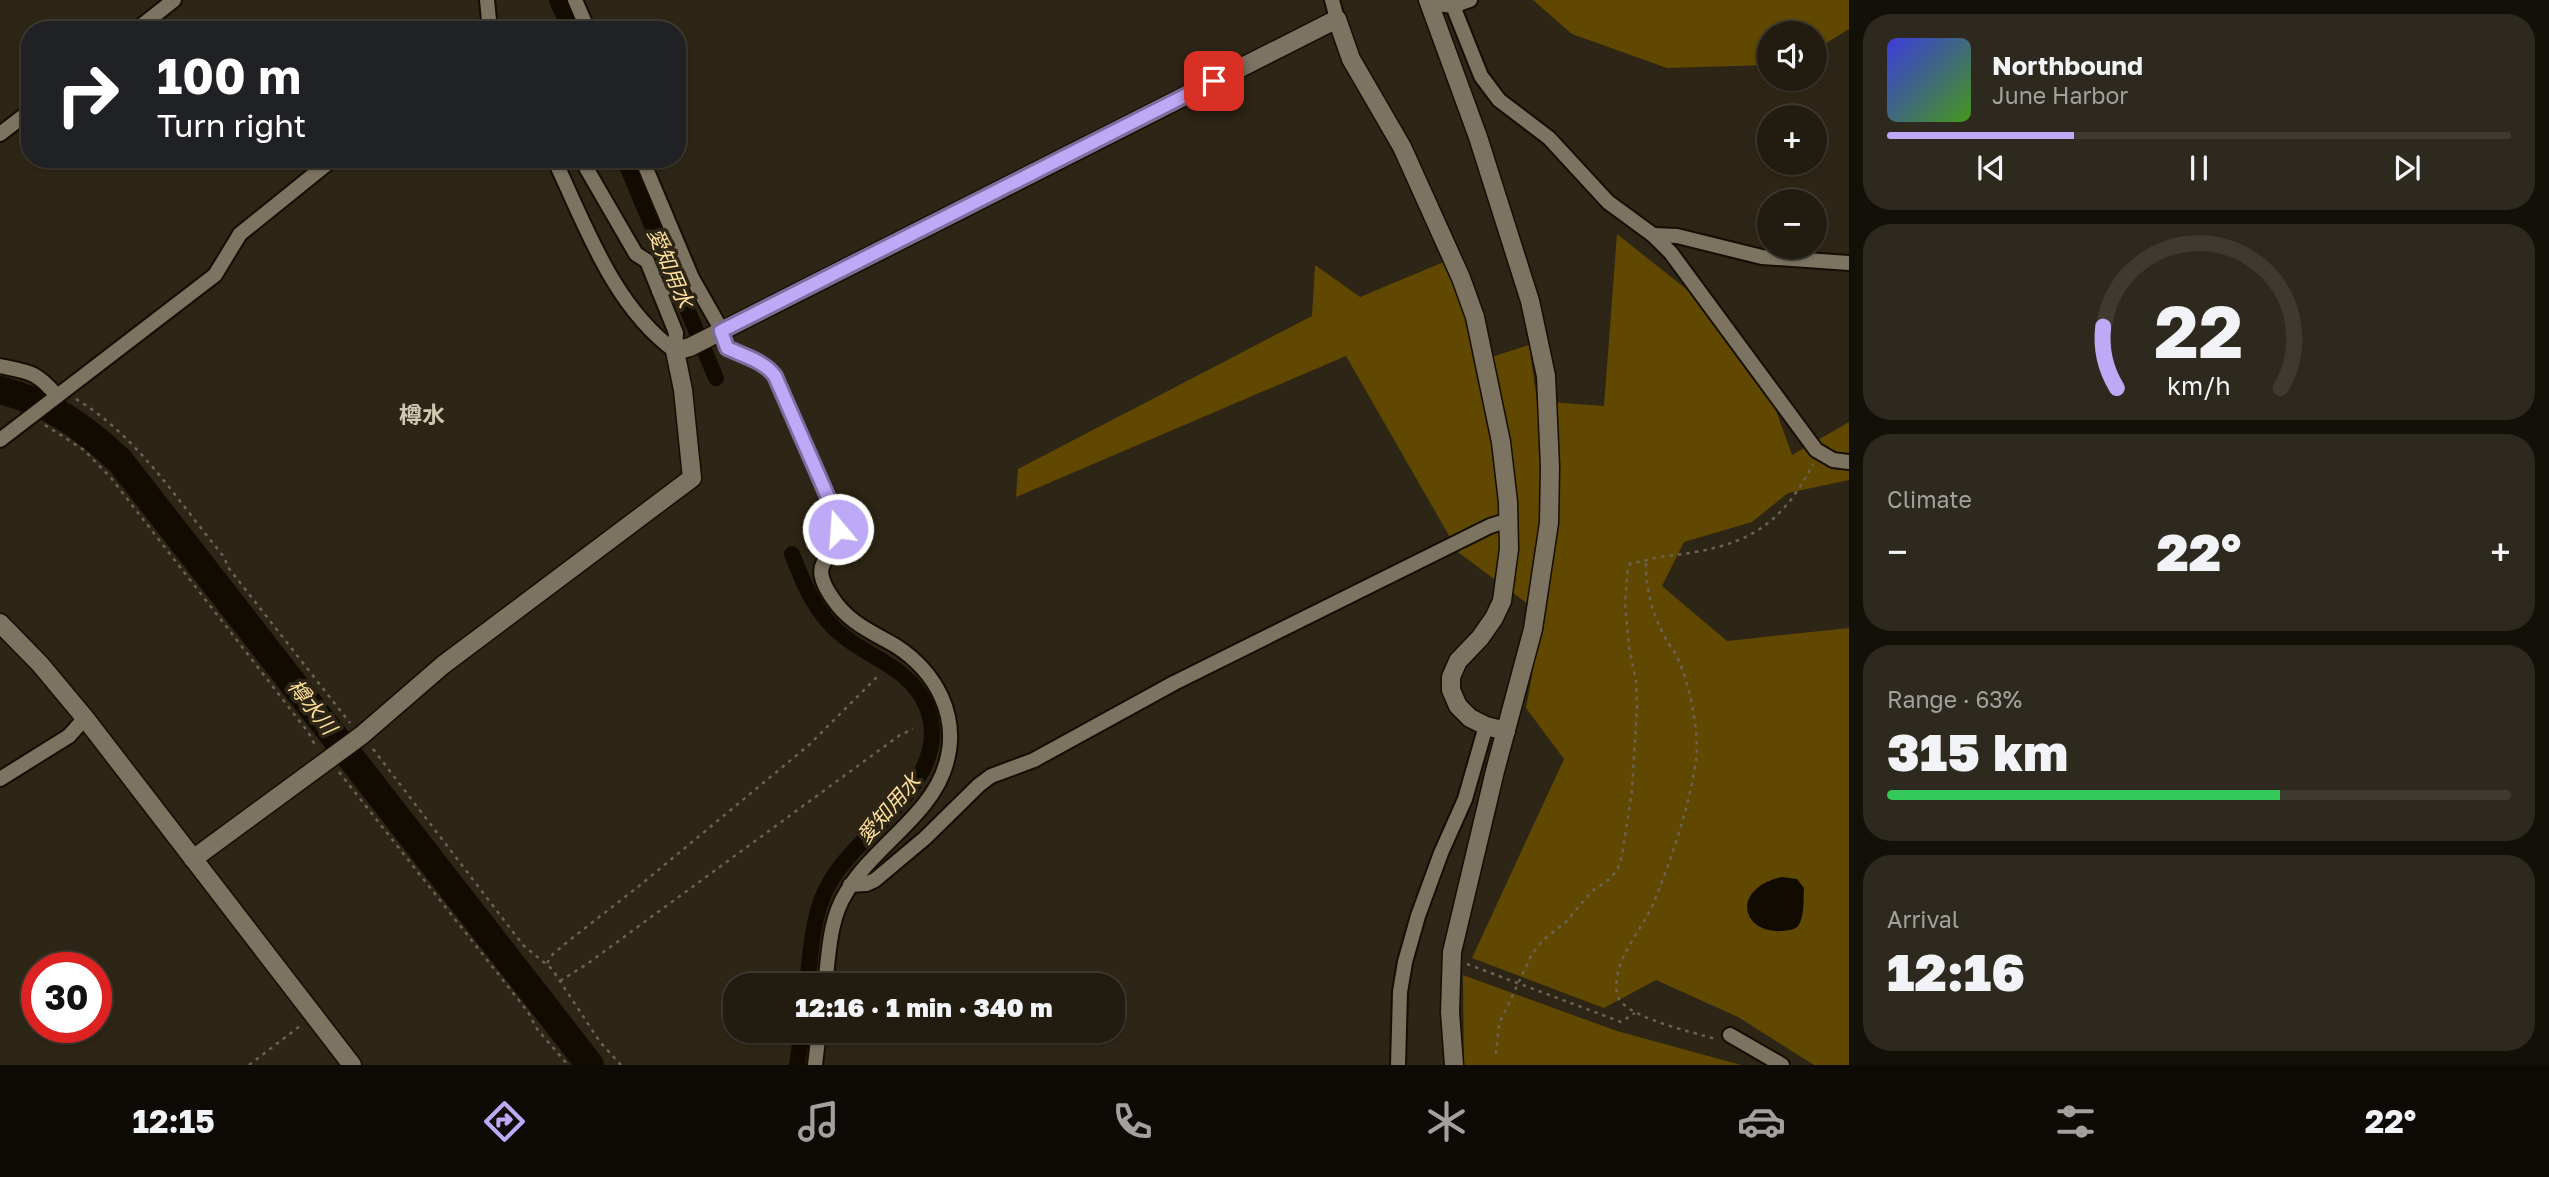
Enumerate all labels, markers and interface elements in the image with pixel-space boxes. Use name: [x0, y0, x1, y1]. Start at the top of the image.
map controls: [1757, 21, 1827, 259]
button: sound: [1757, 21, 1827, 91]
text: 100 m: [157, 46, 301, 105]
icon: right: [42, 49, 133, 140]
text: Northbound: [1992, 50, 2143, 81]
pin: [1184, 51, 1244, 111]
icon: arrive: [1195, 62, 1233, 100]
text: June Harbor: [1992, 81, 2128, 109]
button: +: [1757, 105, 1827, 175]
text: Turn right: [157, 106, 306, 144]
icon: previous: [1972, 149, 2010, 187]
icon: pause: [2180, 149, 2218, 187]
icon: next: [2388, 149, 2426, 187]
button: −: [1757, 189, 1827, 259]
water label: 愛知用水: [643, 224, 700, 313]
text: 22: [2155, 288, 2243, 375]
text: km/h: [2167, 370, 2231, 401]
district label: 樽水: [399, 400, 445, 428]
text: Climate: [1887, 485, 1972, 513]
position arrow: [801, 492, 875, 566]
text: 22°: [2157, 520, 2241, 582]
text: −: [1887, 529, 1908, 574]
text: +: [2490, 529, 2511, 574]
water label: 樽水川: [283, 674, 344, 741]
text: Range · 63%: [1887, 685, 2022, 713]
text: 315 km: [1887, 720, 2068, 782]
water label: 愛知用水: [851, 767, 927, 849]
text: Arrival: [1887, 905, 1959, 933]
text: 12:16: [1887, 940, 2025, 1002]
speed limit sign: 30: [21, 952, 112, 1043]
text: 12:16 · 1 min · 340 m: [795, 992, 1053, 1023]
icon: directions: [480, 1097, 529, 1146]
icon: music: [794, 1097, 843, 1146]
icon: phone: [1108, 1097, 1157, 1146]
icon: climate: [1422, 1097, 1471, 1146]
icon: car: [1737, 1097, 1786, 1146]
icon: filters: [2051, 1097, 2100, 1146]
text: 12:15: [133, 1102, 215, 1140]
text: 22°: [2365, 1102, 2416, 1140]

